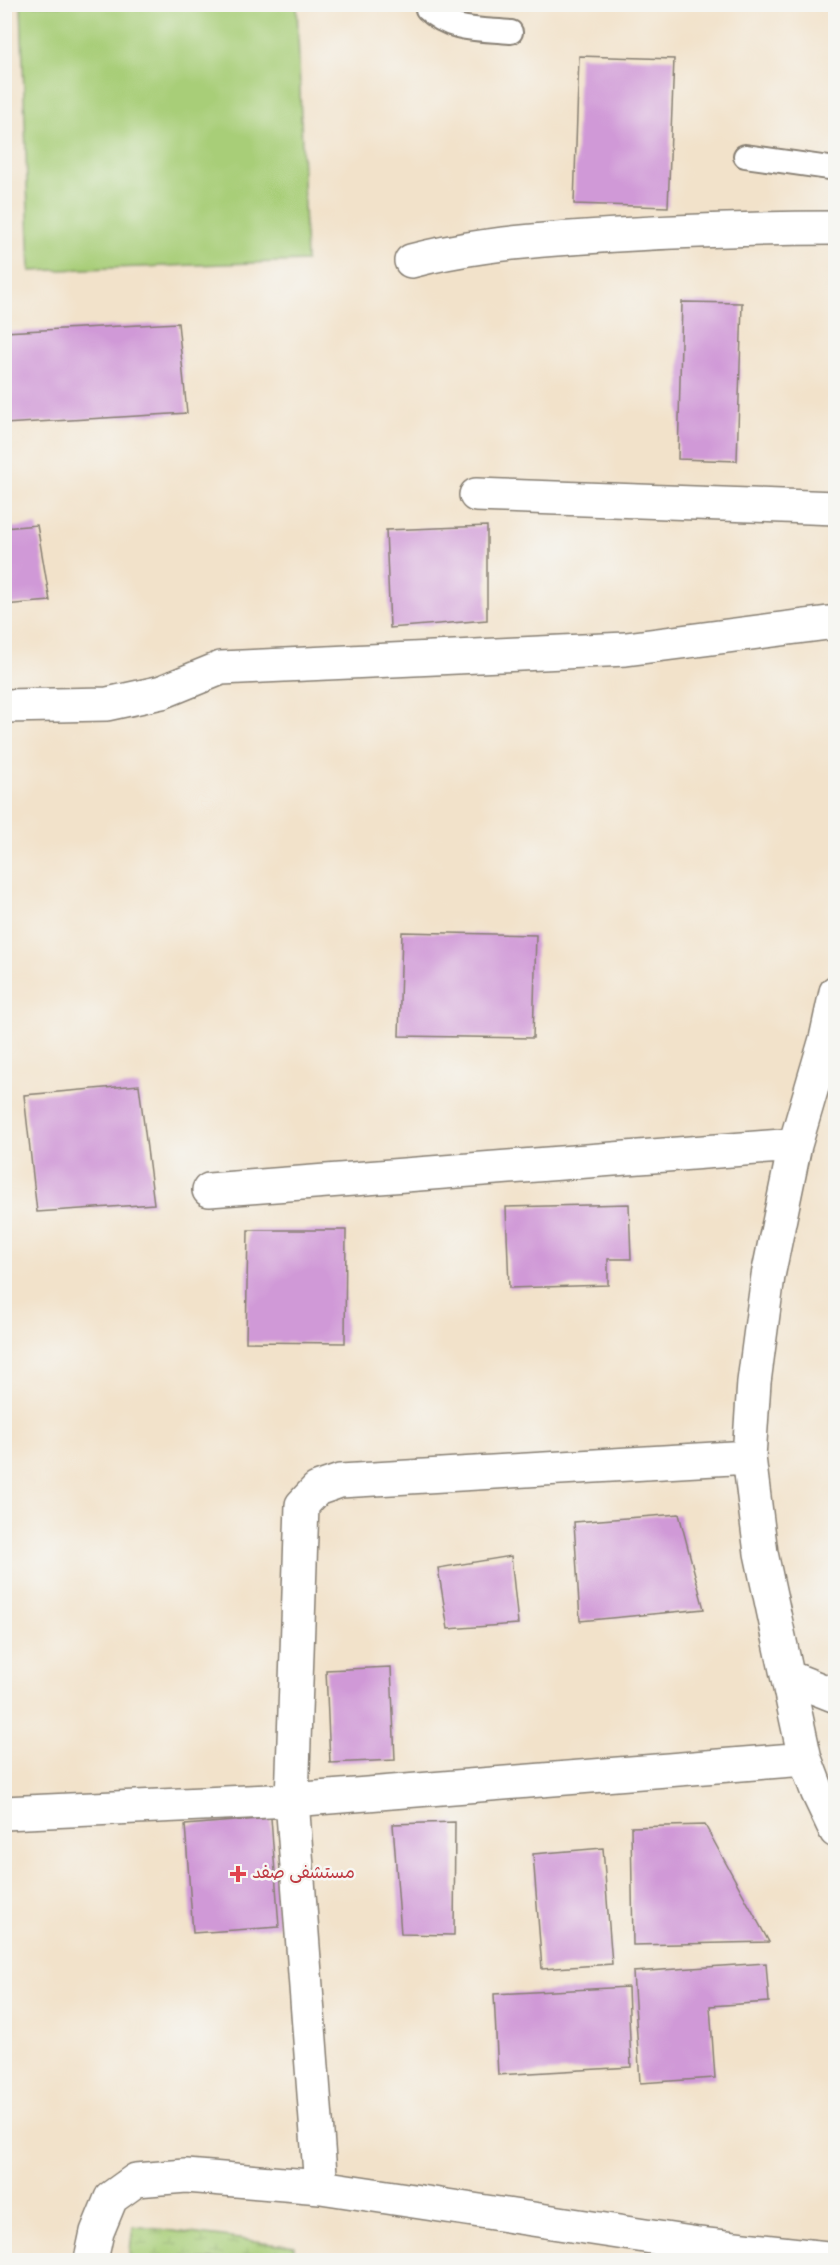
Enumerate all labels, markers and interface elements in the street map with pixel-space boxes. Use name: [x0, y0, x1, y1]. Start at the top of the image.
place label: مستشفى صفد: [252, 1864, 355, 1885]
marker: مستشفى صفد: [229, 1865, 247, 1883]

